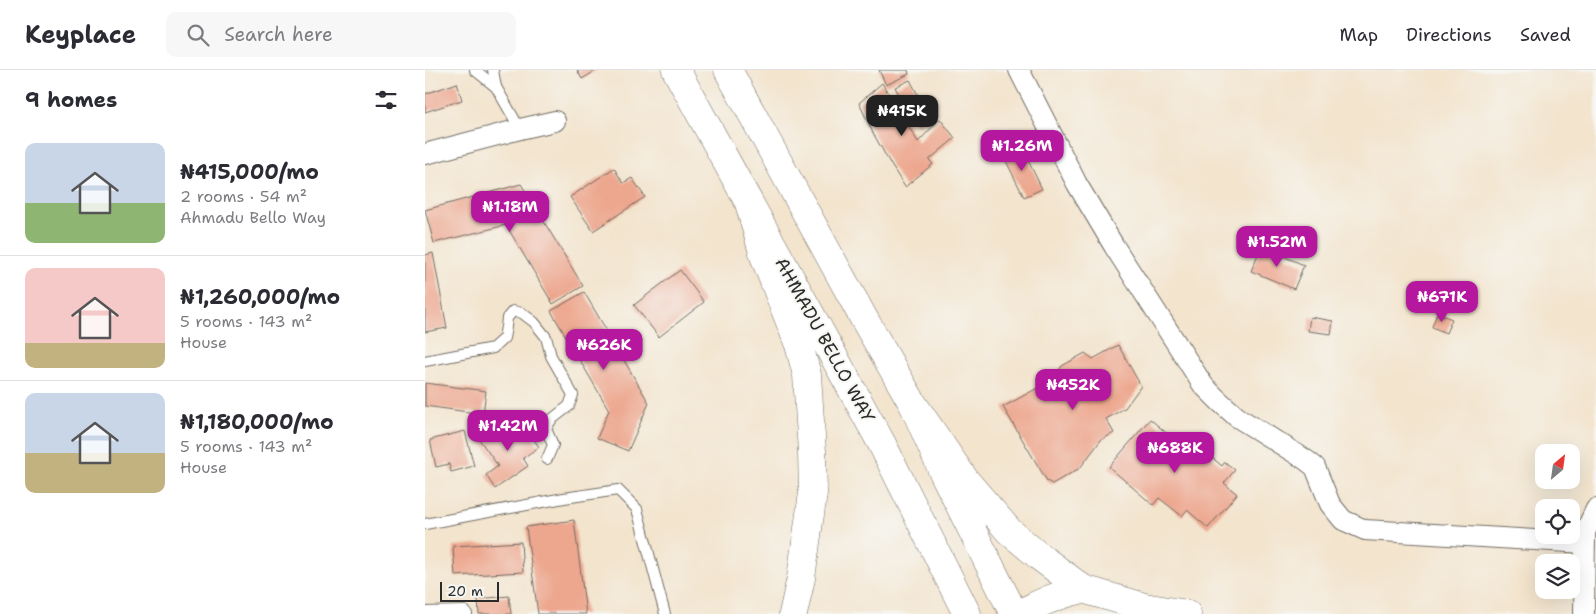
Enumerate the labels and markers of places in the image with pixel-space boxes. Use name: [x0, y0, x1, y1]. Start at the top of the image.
pin: ₦415K: [867, 94, 937, 137]
pin: ₦1.26M: [981, 129, 1063, 172]
pin: ₦1.18M: [469, 190, 551, 233]
pin: ₦1.52M: [1236, 226, 1318, 268]
pin: ₦671K: [1407, 280, 1477, 323]
pin: ₦626K: [569, 328, 639, 371]
pin: ₦452K: [1038, 368, 1108, 411]
pin: ₦1.42M: [467, 410, 549, 452]
pin: ₦688K: [1140, 432, 1210, 474]

